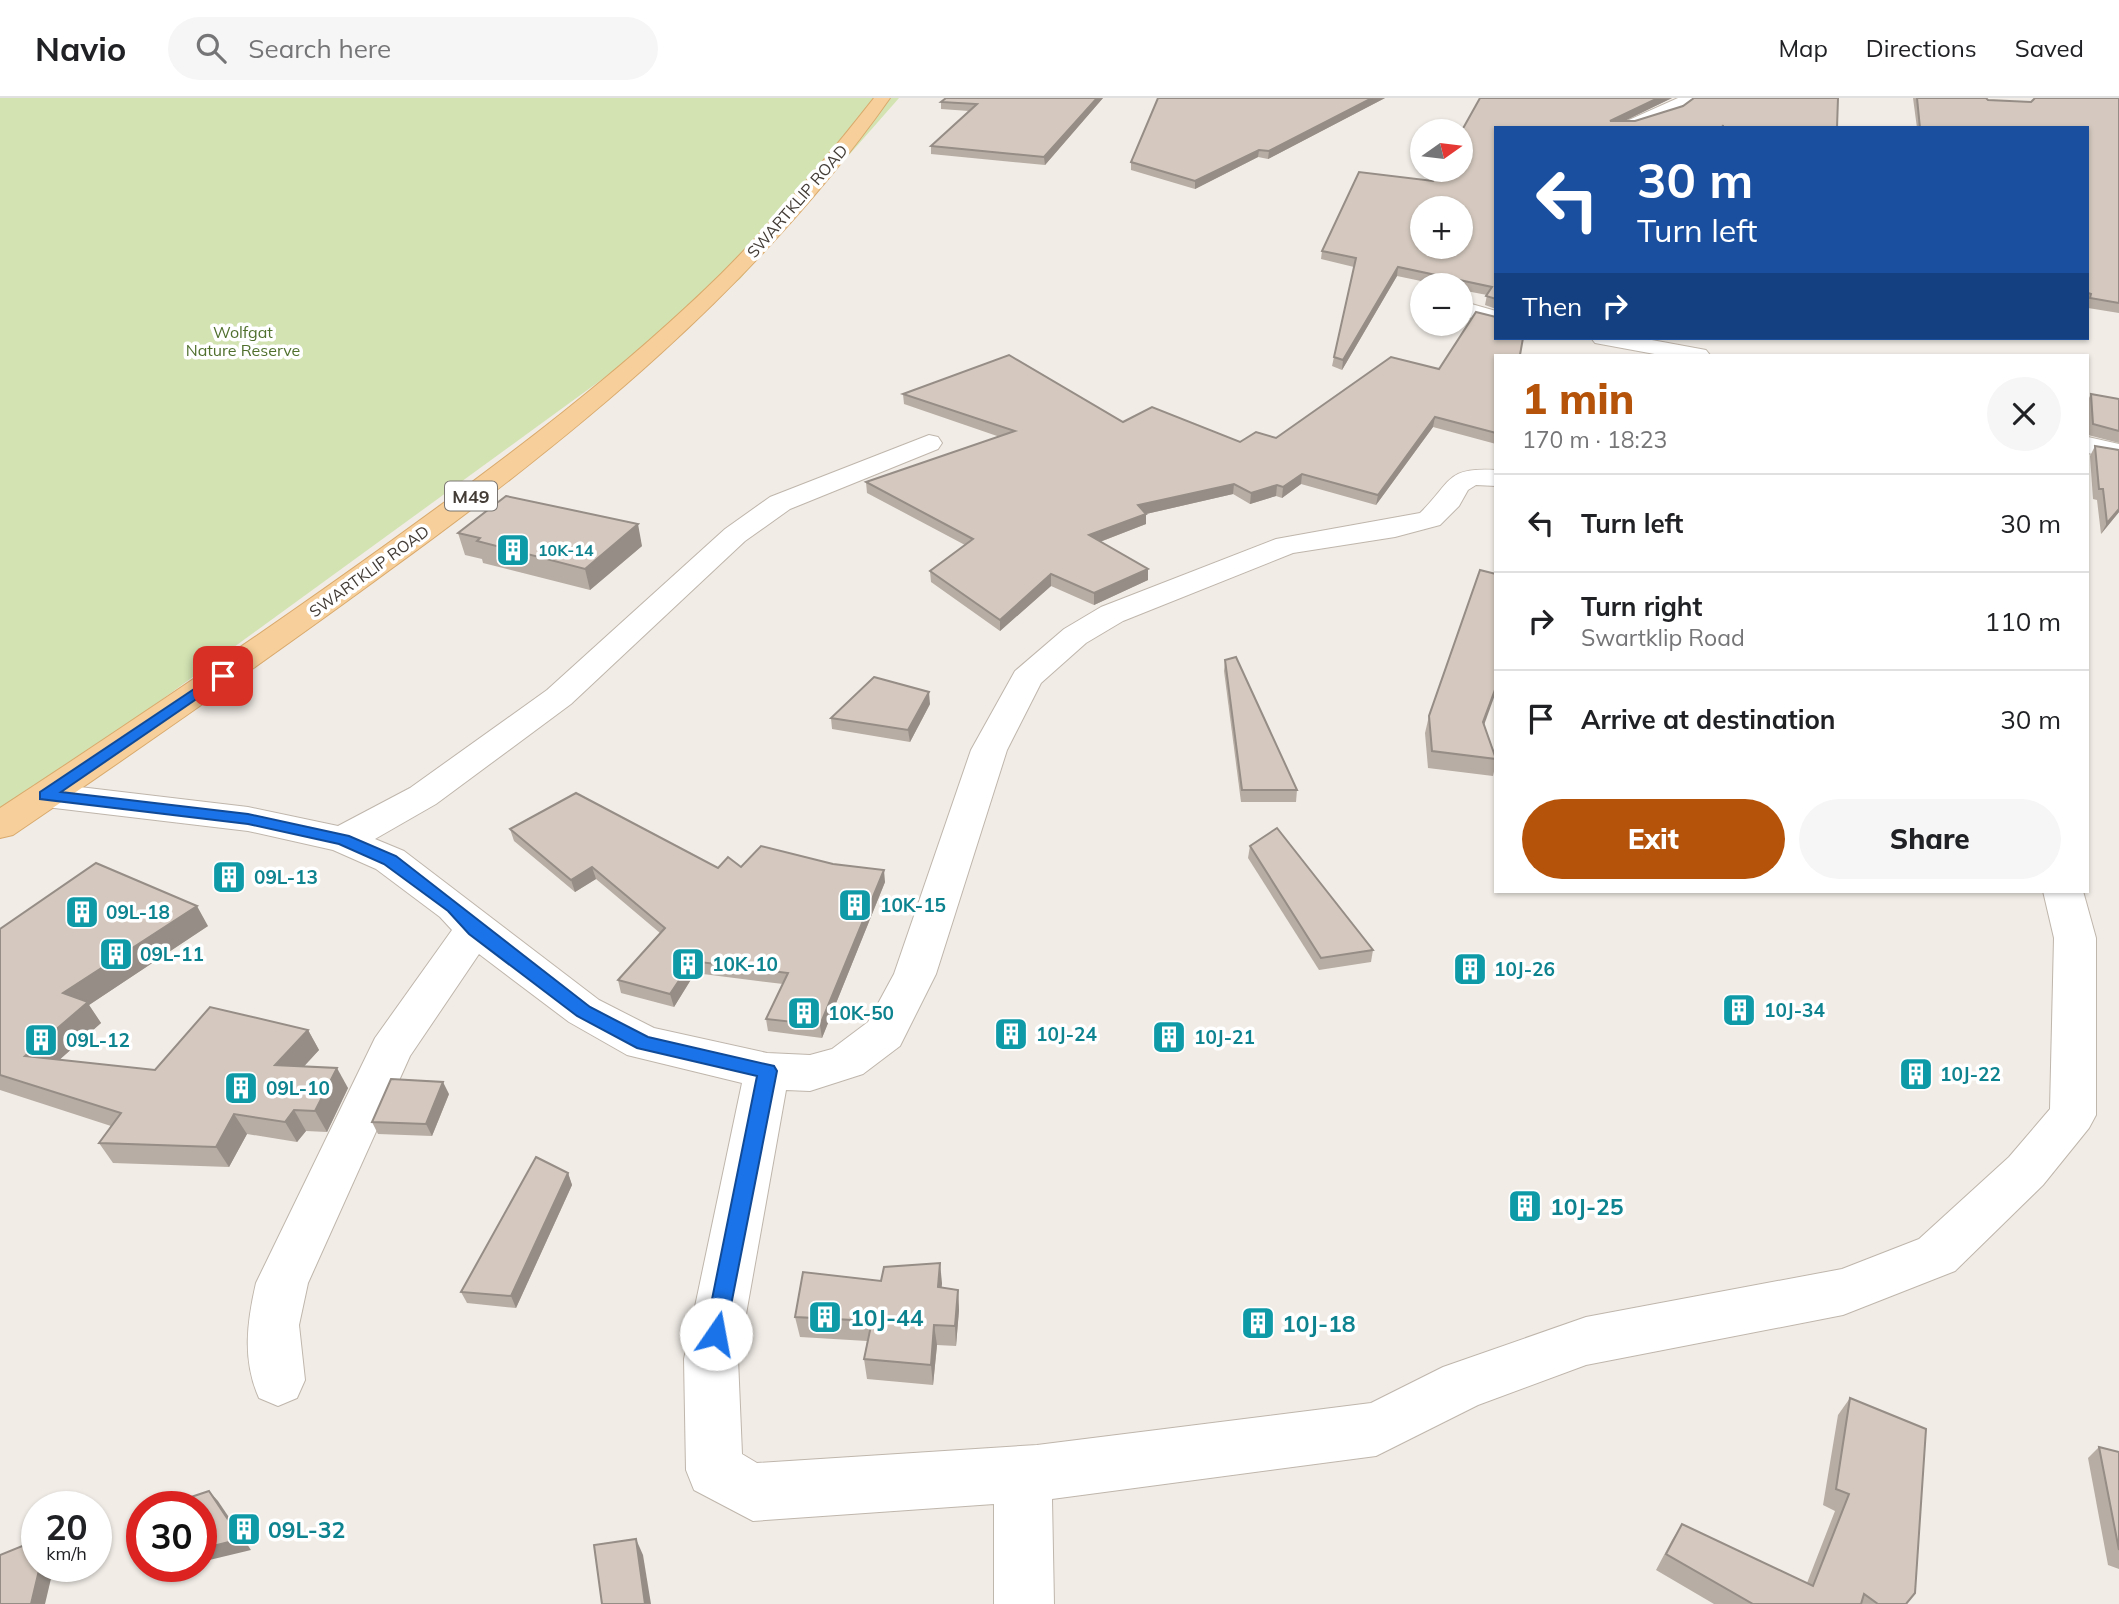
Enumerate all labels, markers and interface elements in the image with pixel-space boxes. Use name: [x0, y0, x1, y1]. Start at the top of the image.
search box: [168, 17, 658, 80]
text: Navio: [35, 28, 126, 69]
icon: search: [192, 29, 230, 67]
text: Search here: [248, 32, 391, 65]
text: Map: [1778, 33, 1828, 63]
text: Directions: [1866, 33, 1977, 63]
text: Saved: [2015, 33, 2084, 63]
north arrow: [1410, 119, 1474, 182]
map controls: [1410, 119, 1473, 336]
street label: SWARTKLIP ROAD: [742, 140, 852, 262]
text: 30 m: [1637, 149, 1753, 210]
icon: left: [1522, 154, 1613, 245]
button: +: [1410, 196, 1473, 259]
text: Turn left: [1637, 210, 1757, 250]
button: −: [1410, 273, 1473, 336]
icon: right: [1596, 287, 1634, 325]
text: Then: [1522, 290, 1582, 323]
park label: Wolfgat Nature Reserve: [186, 322, 300, 360]
text: 1 min: [1522, 372, 1635, 425]
button: close: [1987, 377, 2061, 451]
text: 170 m · 18:23: [1522, 425, 1667, 454]
road number: M49: [445, 482, 497, 510]
icon: left: [1522, 504, 1560, 542]
text: Turn left: [1581, 507, 1683, 540]
text: 30 m: [2000, 507, 2061, 540]
street label: SWARTKLIP ROAD: [305, 521, 433, 621]
building icon: 10K-14: [494, 531, 532, 569]
place label: 10K-14: [538, 540, 594, 560]
text: Turn right: [1581, 590, 1702, 623]
icon: right: [1522, 602, 1560, 640]
text: 110 m: [1985, 605, 2061, 638]
text: Swartklip Road: [1581, 623, 1745, 652]
pin: [193, 646, 253, 706]
icon: arrive: [204, 657, 242, 695]
icon: arrive: [1522, 700, 1560, 738]
text: Arrive at destination: [1581, 703, 1836, 736]
text: 30 m: [2000, 703, 2061, 736]
button: Exit: [1522, 799, 1785, 879]
button: Share: [1799, 799, 2061, 879]
building icon: 09L-13: [210, 858, 248, 896]
place label: 09L-13: [254, 865, 318, 889]
building icon: 10K-15: [836, 886, 874, 924]
building icon: 09L-18: [63, 893, 101, 931]
place label: 10K-15: [880, 893, 946, 917]
place label: 09L-18: [106, 900, 170, 924]
building icon: 09L-11: [97, 935, 135, 973]
place label: 09L-11: [140, 942, 204, 966]
building icon: 10K-10: [669, 945, 707, 983]
building icon: 10J-26: [1451, 950, 1489, 988]
place label: 10K-10: [712, 952, 778, 976]
place label: 10J-26: [1494, 957, 1555, 981]
building icon: 10J-34: [1720, 991, 1758, 1029]
building icon: 10K-50: [785, 994, 823, 1032]
place label: 10J-34: [1764, 998, 1825, 1022]
place label: 10K-50: [828, 1001, 894, 1025]
building icon: 10J-24: [992, 1015, 1030, 1053]
building icon: 10J-21: [1150, 1018, 1188, 1056]
building icon: 09L-12: [22, 1021, 60, 1059]
place label: 10J-24: [1036, 1022, 1097, 1046]
place label: 10J-21: [1194, 1025, 1255, 1049]
place label: 09L-12: [66, 1028, 130, 1052]
building icon: 10J-22: [1897, 1055, 1935, 1093]
place label: 10J-22: [1940, 1062, 2001, 1086]
building icon: 09L-10: [222, 1069, 260, 1107]
place label: 09L-10: [266, 1076, 330, 1100]
building icon: 10J-25: [1506, 1187, 1544, 1225]
place label: 10J-25: [1550, 1192, 1624, 1221]
position arrow: [679, 1297, 753, 1371]
building icon: 10J-44: [806, 1298, 844, 1336]
place label: 10J-44: [850, 1303, 924, 1332]
building icon: 10J-18: [1239, 1304, 1277, 1342]
place label: 10J-18: [1282, 1309, 1356, 1338]
speed limit sign: 30: [126, 1491, 217, 1582]
text: 20: [45, 1505, 88, 1549]
building icon: 09L-32: [225, 1510, 263, 1548]
place label: 09L-32: [268, 1515, 345, 1544]
text: km/h: [46, 1542, 87, 1565]

